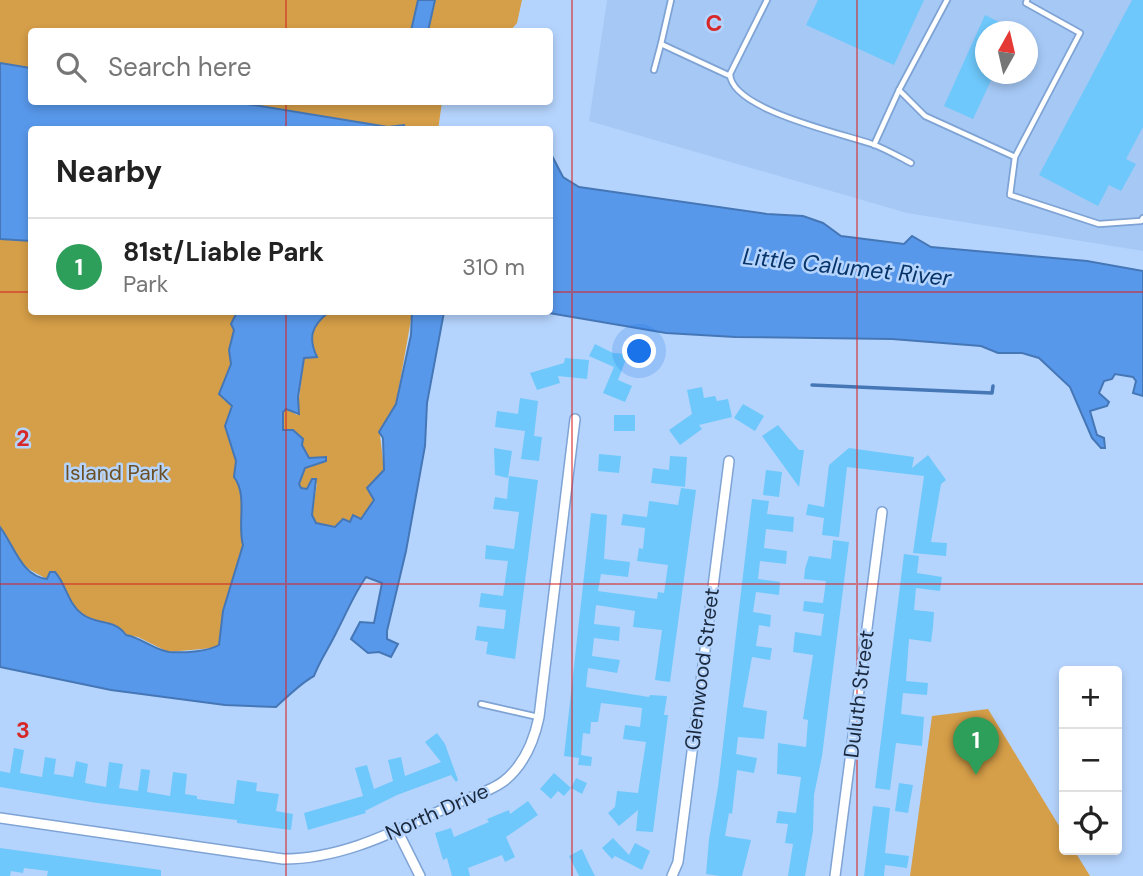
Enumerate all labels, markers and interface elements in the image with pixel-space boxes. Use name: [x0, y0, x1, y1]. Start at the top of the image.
text: C: [706, 8, 722, 38]
north arrow: [975, 21, 1038, 84]
search box: [28, 28, 553, 105]
icon: search: [52, 48, 90, 86]
text: Search here: [108, 50, 251, 84]
text: Nearby: [56, 152, 162, 191]
text: 81st/Liable Park: [123, 235, 324, 269]
water label: Little Calumet River: [741, 241, 954, 293]
text: 1: [75, 252, 83, 282]
text: 310 m: [462, 252, 525, 282]
text: Park: [123, 269, 168, 299]
your location: [622, 334, 656, 368]
text: 2: [16, 423, 30, 453]
park label: Island Park: [65, 459, 169, 487]
street label: Glenwood Street: [678, 586, 726, 752]
street label: Duluth Street: [837, 628, 881, 760]
map controls: [1059, 666, 1122, 855]
button: +: [1059, 666, 1122, 729]
text: 3: [16, 715, 30, 745]
pin: 1: [953, 717, 999, 775]
button: −: [1059, 729, 1122, 792]
street label: North Drive: [381, 777, 493, 847]
button: locate: [1059, 792, 1122, 855]

